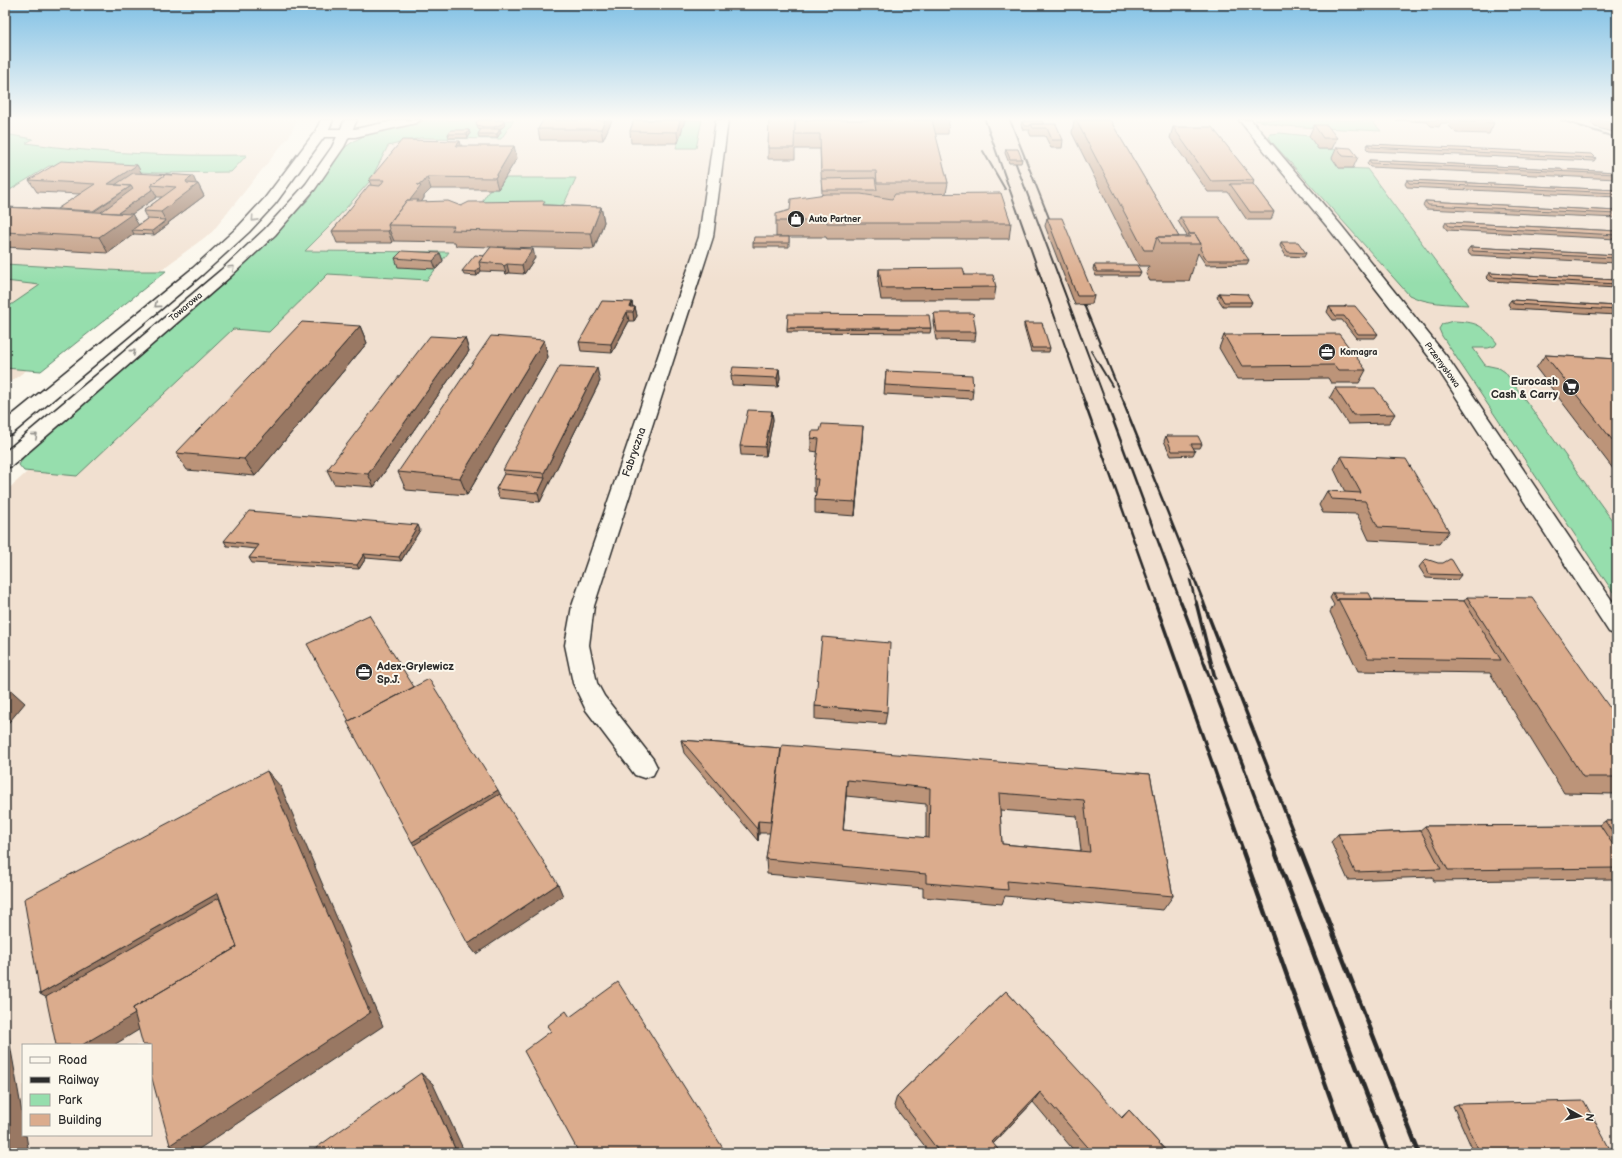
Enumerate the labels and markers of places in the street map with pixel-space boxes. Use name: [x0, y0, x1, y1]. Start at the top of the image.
shop icon: Auto Partner: [786, 209, 806, 229]
place label: Auto Partner: [808, 214, 861, 225]
office icon: Komagra: [1317, 342, 1337, 362]
place label: Komagra: [1340, 347, 1377, 358]
place label: Eurocash Cash & Carry: [1491, 375, 1558, 401]
supermarket icon: Eurocash Cash & Carry: [1561, 377, 1581, 397]
place label: Adex-Grylewicz Sp.J.: [376, 660, 454, 686]
office icon: Adex-Grylewicz Sp.J.: [354, 662, 374, 682]

